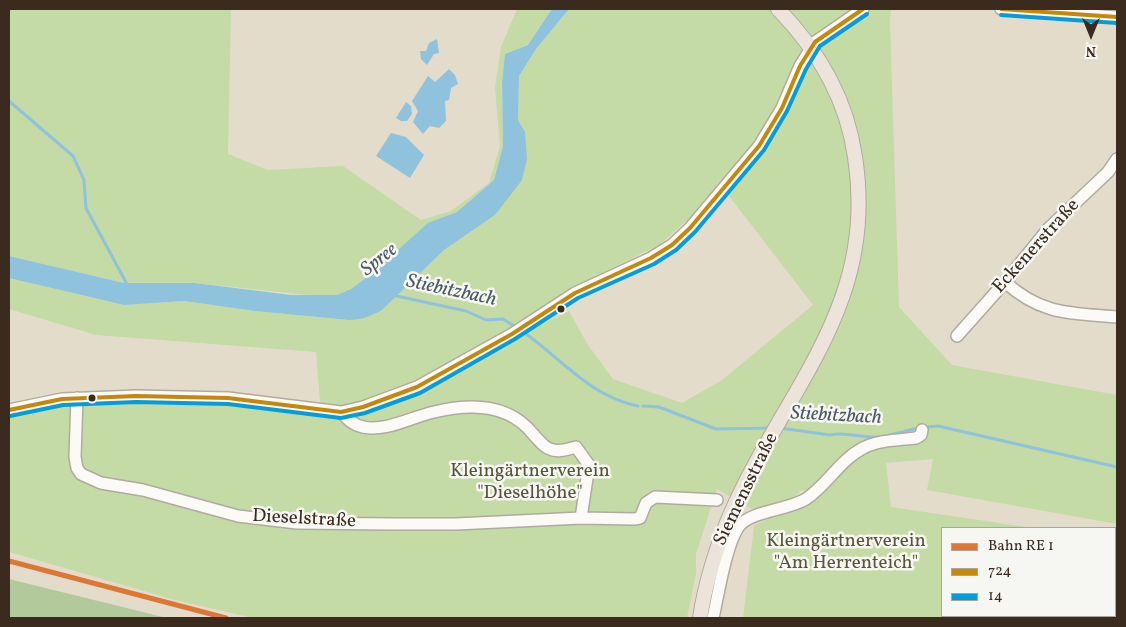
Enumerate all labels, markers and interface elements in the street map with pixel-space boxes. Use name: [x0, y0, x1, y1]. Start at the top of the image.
north arrow: [1066, 10, 1116, 60]
text: N: [1086, 41, 1096, 60]
street label: Eckenerstraße: [989, 195, 1085, 299]
water label: Spree: [357, 239, 403, 283]
water label: Stiebitzbach: [404, 271, 498, 313]
unlabelled marker: [556, 304, 566, 314]
unlabelled marker: [87, 393, 97, 403]
water label: Stiebitzbach: [790, 403, 882, 431]
street label: Siemensstraße: [710, 430, 784, 550]
park label: Kleingärtnerverein "Dieselhöhe": [450, 462, 610, 506]
street label: Dieselstraße: [251, 506, 357, 534]
legend: [941, 527, 1116, 617]
park label: Kleingärtnerverein "Am Herrenteich": [766, 532, 926, 576]
text: Bahn RE 1: [988, 536, 1054, 557]
text: 724: [988, 561, 1012, 582]
text: 14: [988, 586, 1003, 607]

